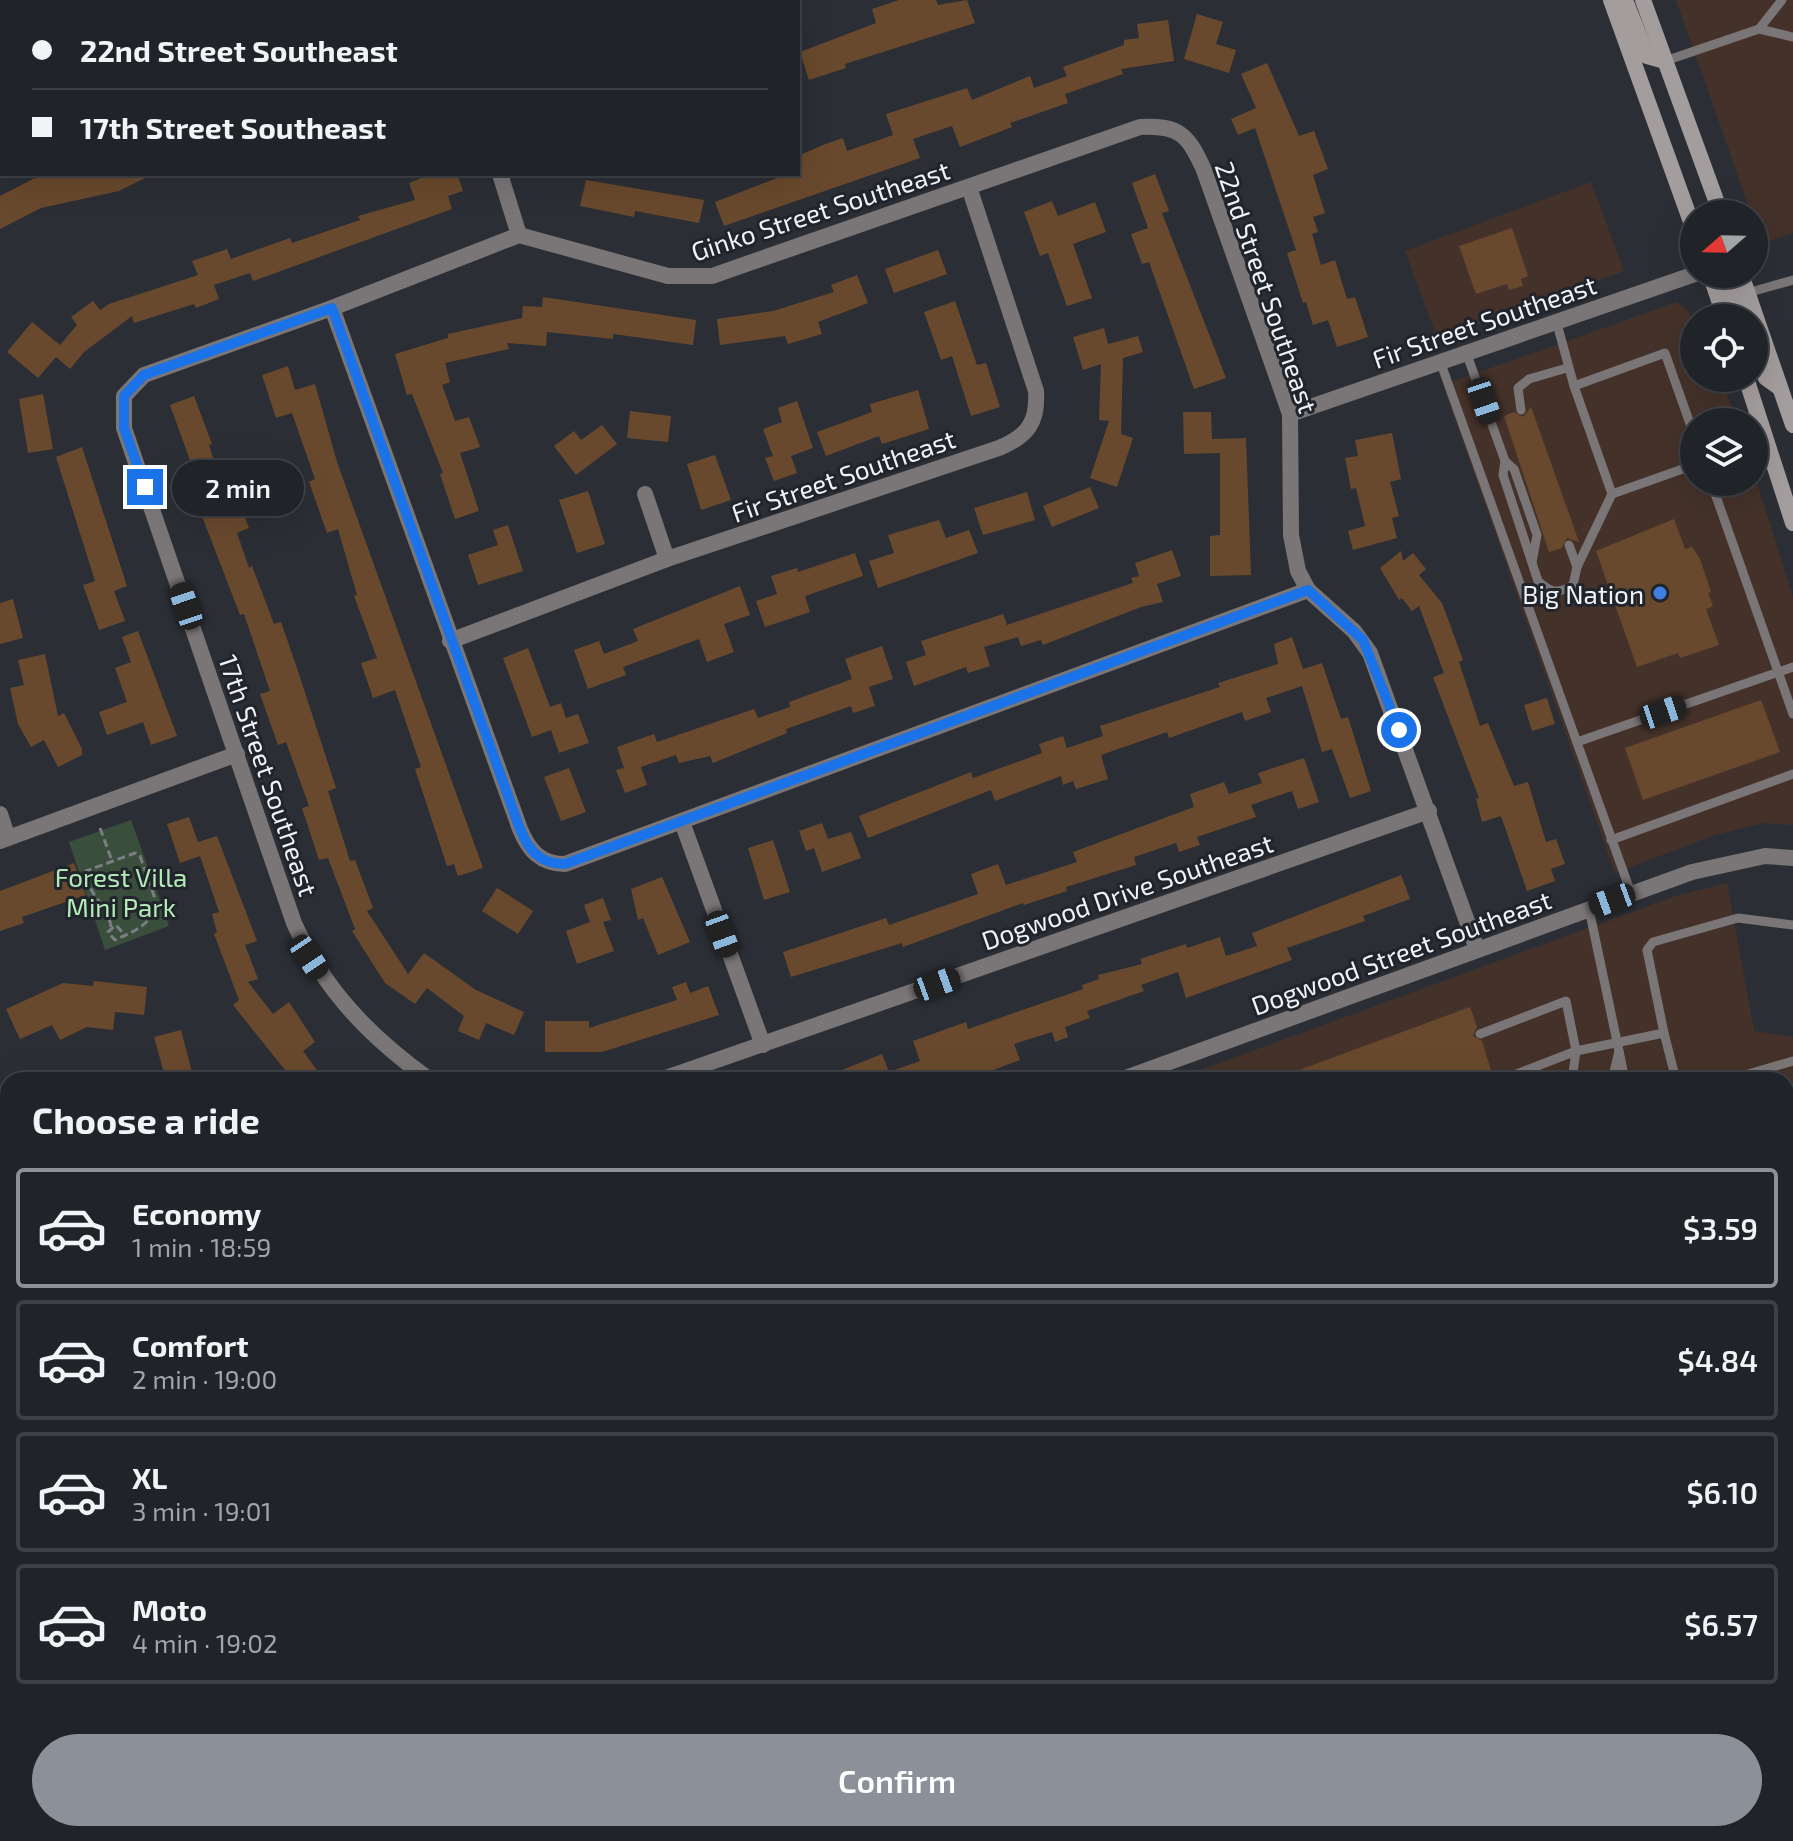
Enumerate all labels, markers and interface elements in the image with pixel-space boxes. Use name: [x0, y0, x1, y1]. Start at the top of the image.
text: 22nd Street Southeast: [80, 32, 398, 68]
text: 17th Street Southeast: [80, 109, 386, 145]
street label: Ginko Street Southeast: [687, 154, 953, 266]
street label: 22nd Street Southeast: [1209, 157, 1325, 417]
north arrow: [1680, 200, 1768, 288]
map controls: [1680, 200, 1768, 496]
street label: Fir Street Southeast: [1368, 268, 1600, 374]
button: locate: [1680, 304, 1768, 392]
car: [1465, 374, 1503, 428]
button: layers: [1680, 408, 1768, 496]
street label: Fir Street Southeast: [727, 422, 959, 528]
callout: 2 min: [173, 459, 305, 515]
route end: [127, 469, 163, 505]
text: 2 min: [205, 472, 271, 503]
place label: Big Nation: [1522, 578, 1644, 609]
car: [167, 579, 205, 633]
marker: Big Nation: [1651, 584, 1669, 602]
street label: 17th Street Southeast: [213, 650, 325, 900]
car: [1636, 693, 1690, 731]
route start: [1381, 712, 1417, 748]
street label: Dogwood Drive Southeast: [977, 826, 1277, 955]
park label: Forest Villa Mini Park: [55, 861, 187, 922]
car: [1585, 881, 1639, 919]
street label: Dogwood Street Southeast: [1247, 883, 1555, 1021]
car: [703, 907, 741, 961]
car: [286, 930, 332, 984]
car: [910, 965, 964, 1003]
text: Choose a ride: [32, 1098, 260, 1141]
icon: car: [36, 1192, 108, 1264]
text: Economy: [132, 1195, 261, 1231]
text: $3.59: [1683, 1210, 1758, 1246]
text: 1 min · 18:59: [132, 1231, 271, 1262]
icon: car: [36, 1324, 108, 1396]
text: Comfort: [132, 1327, 249, 1363]
text: $4.84: [1678, 1342, 1758, 1378]
text: 2 min · 19:00: [132, 1363, 277, 1394]
icon: car: [36, 1456, 108, 1528]
text: XL: [132, 1459, 167, 1495]
text: $6.10: [1686, 1474, 1758, 1510]
text: 3 min · 19:01: [132, 1495, 272, 1526]
icon: car: [36, 1588, 108, 1660]
text: Moto: [132, 1591, 207, 1627]
text: $6.57: [1684, 1606, 1758, 1642]
text: 4 min · 19:02: [132, 1627, 278, 1658]
button: Confirm: [32, 1734, 1762, 1826]

